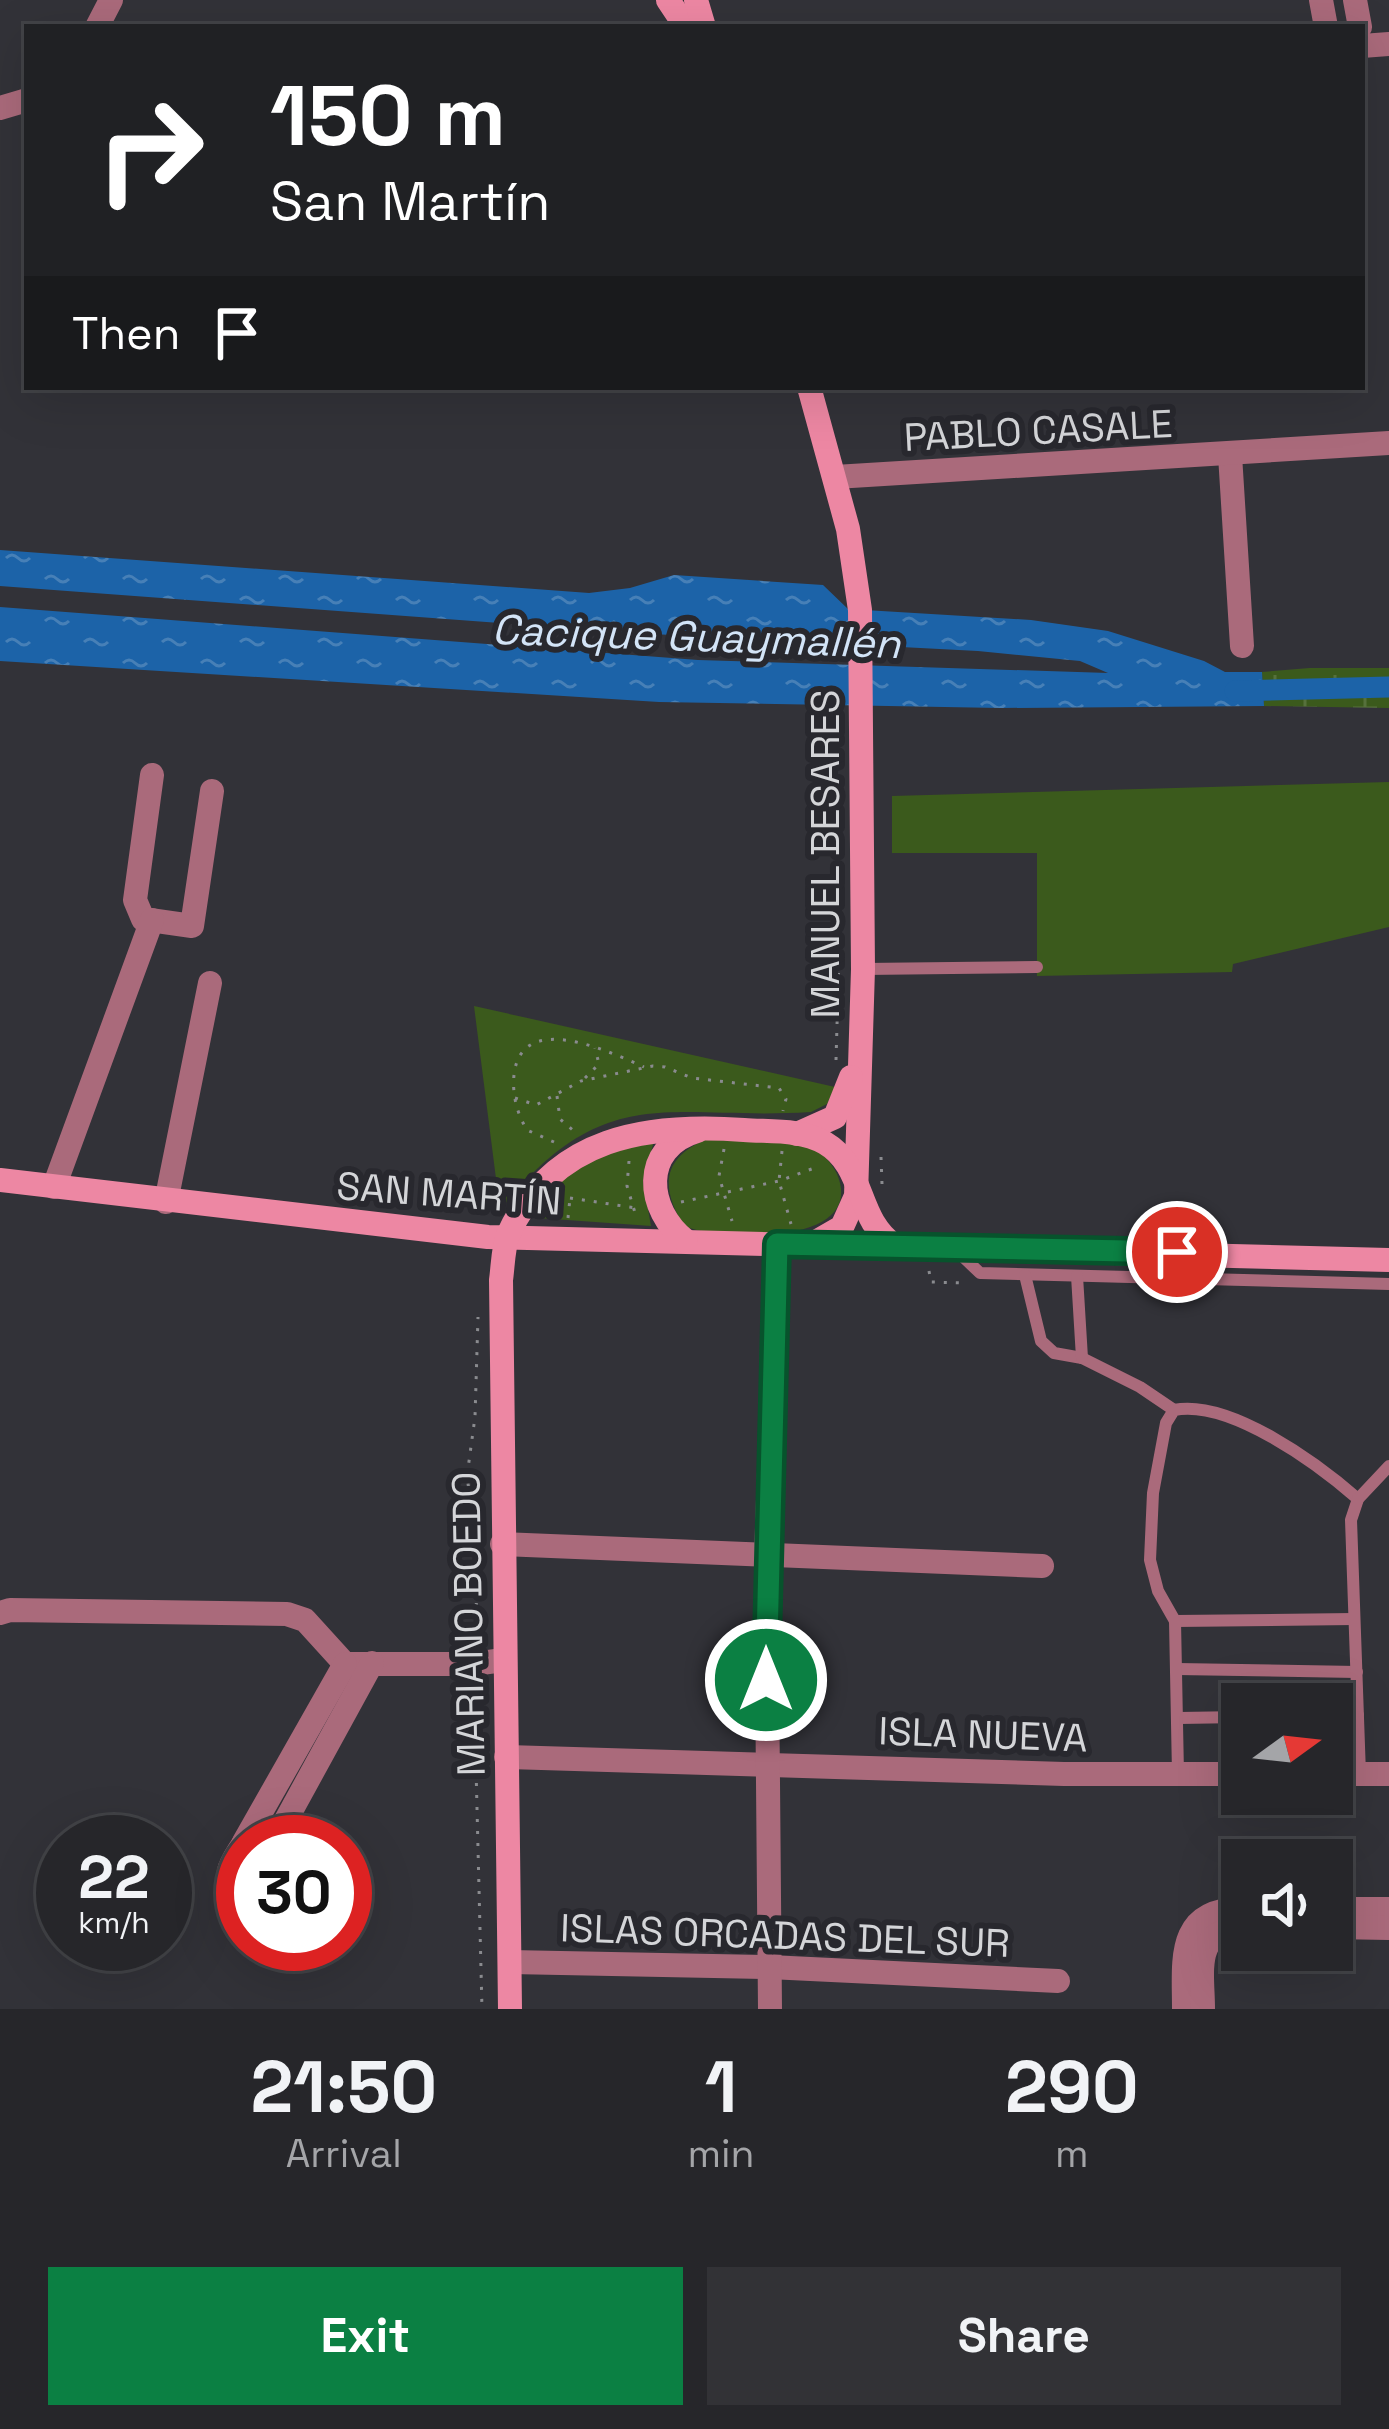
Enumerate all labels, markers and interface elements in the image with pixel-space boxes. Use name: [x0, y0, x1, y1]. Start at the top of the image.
text: 150 m: [270, 62, 506, 170]
icon: right: [72, 72, 228, 228]
text: San Martín: [270, 167, 550, 236]
icon: arrive: [204, 300, 270, 366]
text: Then: [72, 305, 180, 362]
street label: PABLO CASALE: [902, 399, 1174, 462]
water label: Cacique Guaymallén: [491, 603, 902, 670]
street label: MANUEL BESARES: [801, 689, 850, 1019]
street label: SAN MARTÍN: [335, 1161, 563, 1226]
pin: [1126, 1201, 1228, 1303]
icon: arrive: [1144, 1219, 1210, 1285]
street label: MARIANO BOEDO: [441, 1471, 496, 1777]
position arrow: [703, 1617, 829, 1743]
north arrow: [1221, 1683, 1353, 1815]
map controls: [1221, 1683, 1353, 1971]
street label: ISLA NUEVA: [878, 1706, 1088, 1763]
speed limit sign: 30: [216, 1815, 372, 1971]
text: 22: [78, 1839, 150, 1916]
button: sound: [1221, 1839, 1353, 1971]
text: km/h: [78, 1903, 150, 1942]
street label: ISLAS ORCADAS DEL SUR: [559, 1903, 1011, 1968]
text: 21:50: [250, 2041, 437, 2133]
text: 1: [705, 2041, 737, 2133]
text: 290: [1005, 2041, 1139, 2133]
text: Arrival: [286, 2129, 402, 2178]
text: min: [687, 2129, 754, 2178]
text: m: [1055, 2129, 1089, 2178]
button: Exit: [48, 2267, 683, 2405]
button: Share: [707, 2267, 1341, 2405]

